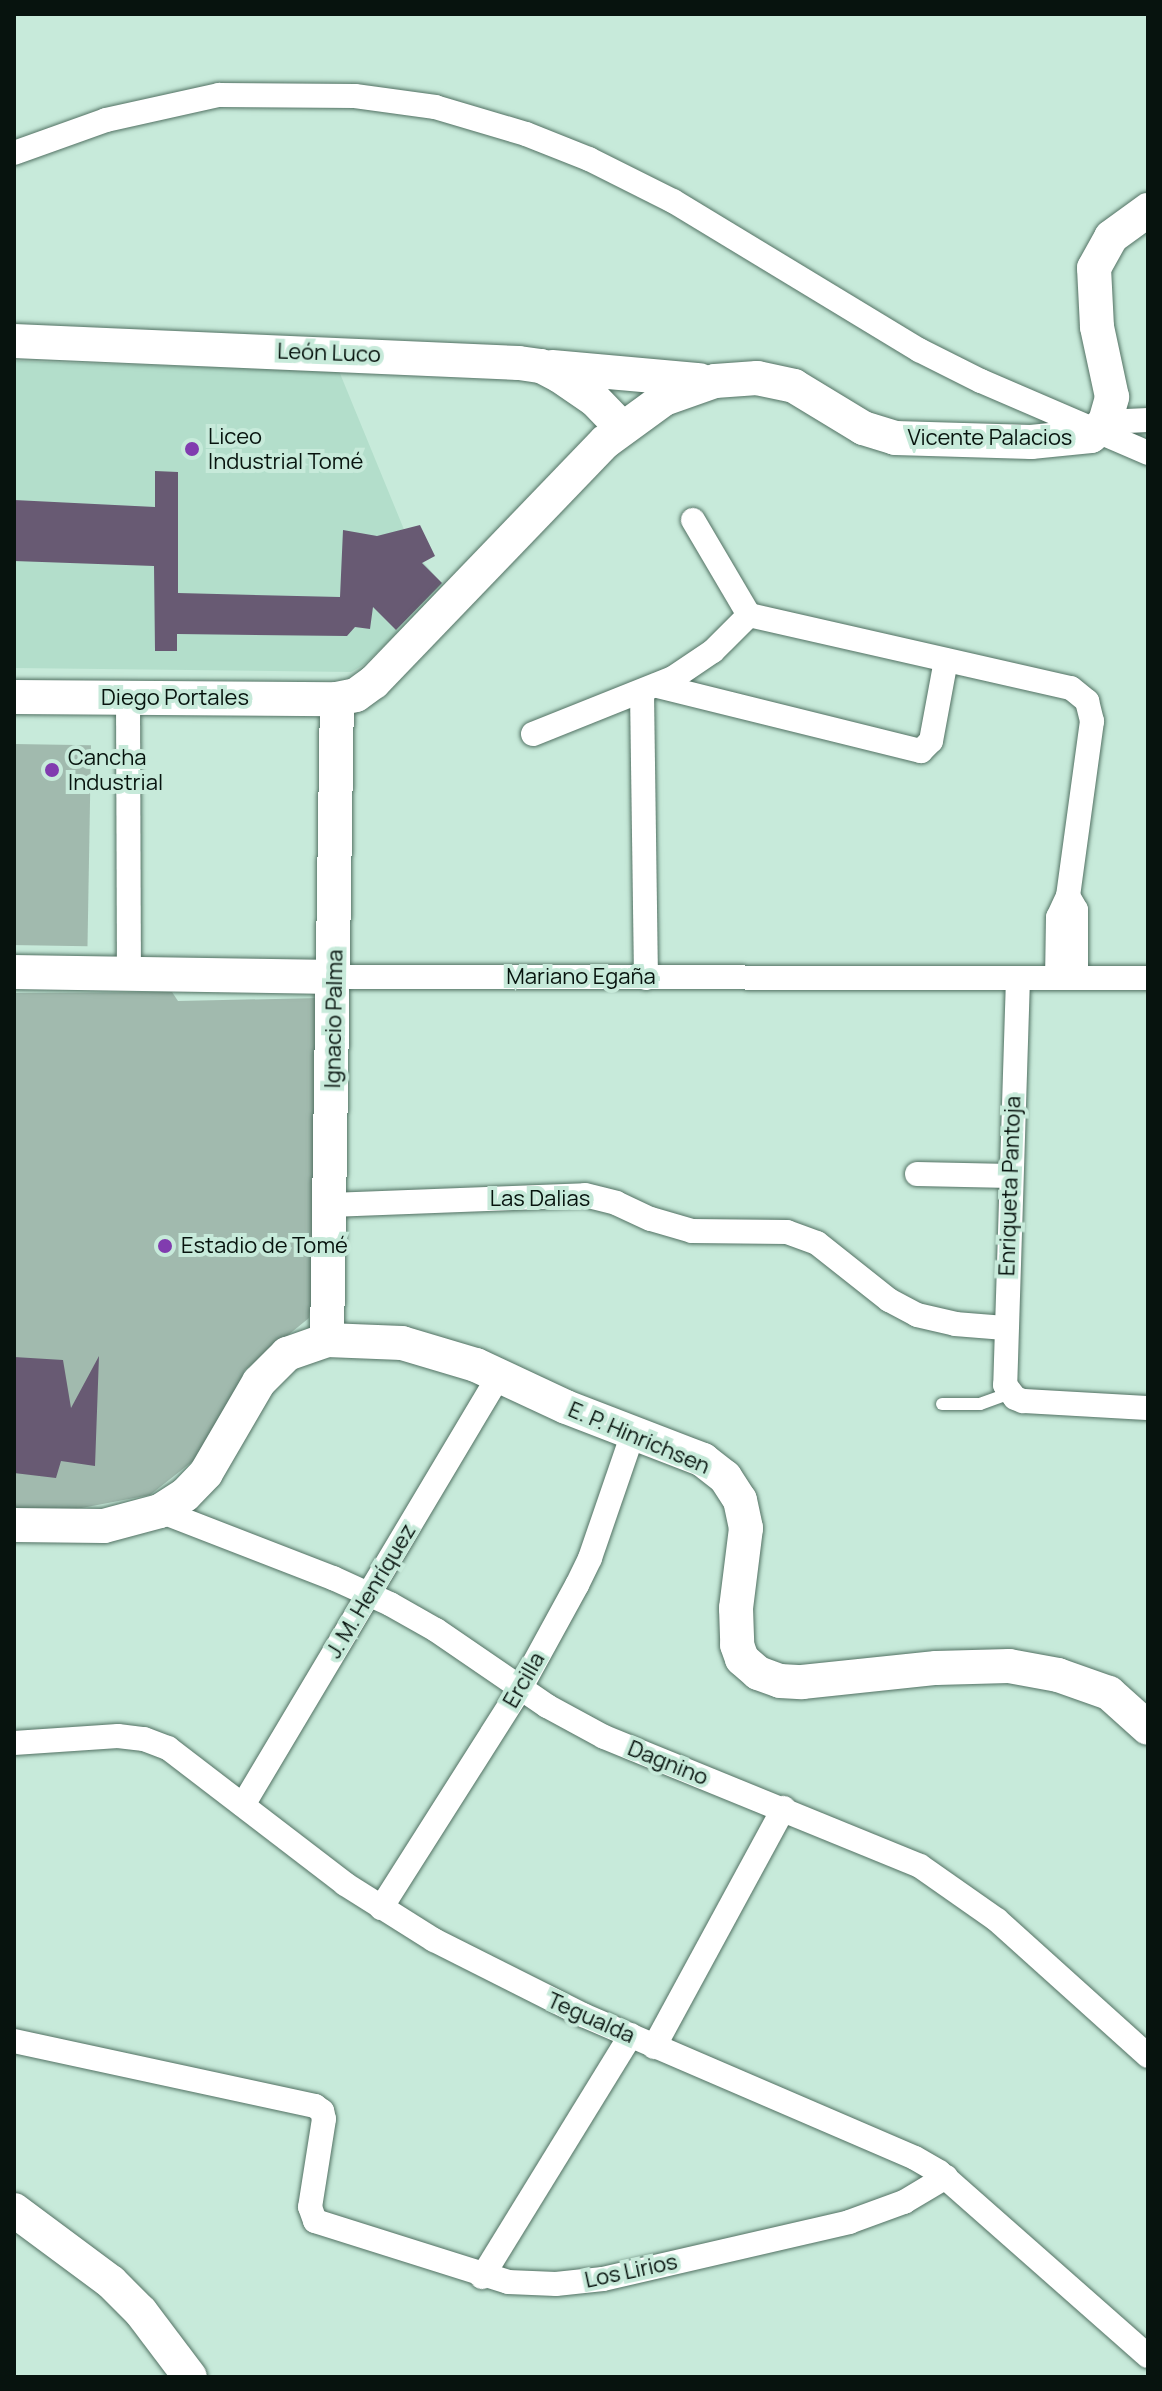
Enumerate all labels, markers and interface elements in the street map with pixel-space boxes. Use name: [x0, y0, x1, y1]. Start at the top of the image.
street label: León Luco: [277, 338, 381, 368]
place label: Liceo Industrial Tomé: [208, 423, 363, 474]
street label: Vicente Palacios: [908, 425, 1072, 451]
marker: Liceo Industrial Tomé: [183, 440, 201, 458]
street label: Diego Portales: [101, 685, 249, 711]
place label: Cancha Industrial: [68, 744, 163, 796]
marker: Cancha Industrial: [43, 761, 61, 779]
street label: Ignacio Palma: [320, 949, 348, 1089]
street label: Mariano Egaña: [506, 964, 656, 990]
street label: Enriqueta Pantoja: [994, 1095, 1026, 1277]
street label: Las Dalias: [490, 1186, 590, 1212]
place label: Estadio de Tomé: [181, 1233, 348, 1259]
marker: Estadio de Tomé: [156, 1237, 174, 1255]
street label: E. P. Hinrichsen: [564, 1396, 714, 1480]
street label: J. M. Henríquez: [321, 1519, 421, 1663]
street label: Ercilla: [498, 1648, 550, 1712]
street label: Dagnino: [624, 1735, 712, 1791]
street label: Tegualda: [543, 1987, 639, 2049]
street label: Los Lirios: [582, 2248, 680, 2294]

